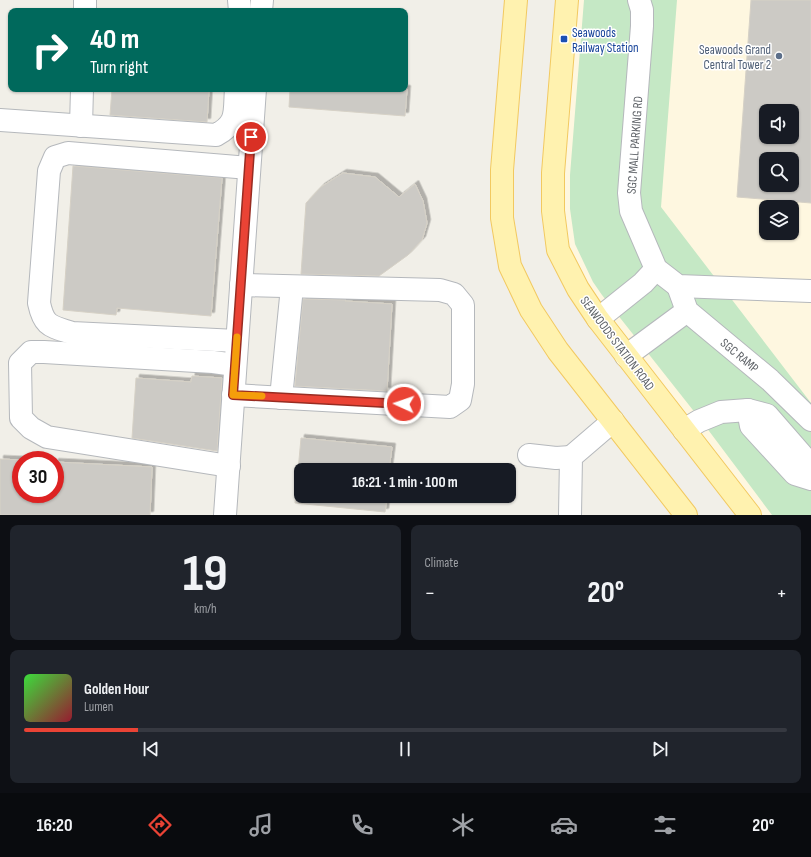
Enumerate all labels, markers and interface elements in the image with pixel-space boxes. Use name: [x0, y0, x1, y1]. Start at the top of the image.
text: 40 m: [90, 23, 139, 56]
icon: right: [24, 24, 76, 76]
place label: Seawoods Railway Station: [572, 25, 639, 56]
marker: Seawoods Railway Station: [559, 34, 569, 44]
place label: Seawoods Grand Central Tower 2: [699, 42, 771, 73]
marker: Seawoods Grand Central Tower 2: [774, 51, 784, 61]
text: Turn right: [90, 57, 148, 78]
street label: SGC MALL PARKING RD: [624, 96, 646, 195]
map controls: [759, 104, 799, 240]
button: sound: [759, 104, 799, 144]
pin: [234, 120, 268, 154]
icon: arrive: [240, 126, 262, 148]
button: search: [759, 152, 799, 192]
button: layers: [759, 200, 799, 240]
street label: SEAWOODS STATION ROAD: [577, 293, 658, 394]
street label: SGC RAMP: [717, 335, 762, 377]
position arrow: [383, 383, 425, 425]
speed limit sign: 30: [12, 451, 64, 503]
text: 16:21 · 1 min · 100 m: [352, 473, 458, 492]
text: 19: [183, 543, 228, 606]
text: Climate: [425, 555, 458, 571]
text: 20°: [587, 575, 624, 611]
text: −: [425, 580, 435, 607]
text: +: [776, 580, 787, 607]
text: km/h: [194, 601, 216, 617]
text: Golden Hour: [84, 680, 149, 699]
text: Lumen: [84, 699, 113, 715]
icon: previous: [140, 738, 162, 760]
icon: pause: [394, 738, 416, 760]
icon: next: [649, 738, 671, 760]
icon: directions: [146, 811, 174, 839]
icon: music: [247, 811, 275, 839]
icon: phone: [348, 811, 376, 839]
icon: climate: [449, 811, 477, 839]
icon: car: [550, 811, 578, 839]
icon: filters: [651, 811, 679, 839]
text: 16:20: [37, 815, 73, 836]
text: 20°: [752, 815, 774, 836]

